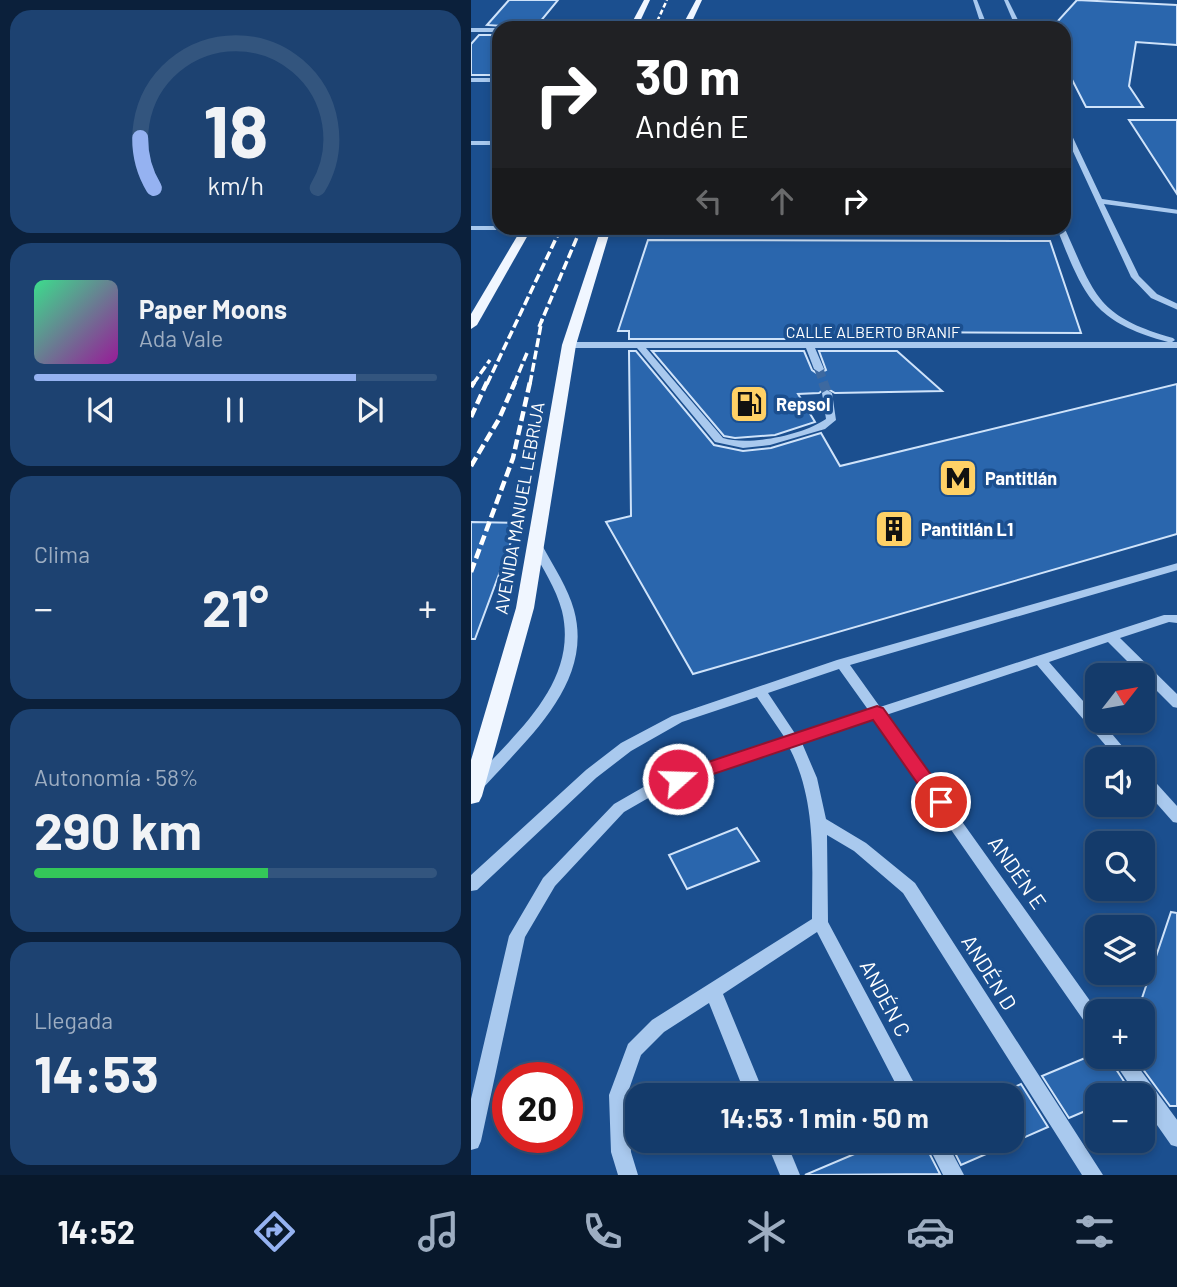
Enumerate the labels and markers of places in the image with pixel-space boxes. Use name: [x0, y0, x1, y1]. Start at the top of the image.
fuel station icon: Repsol: [728, 383, 770, 425]
place label: Repsol: [776, 393, 830, 415]
metro station icon: Pantitlán: [937, 457, 979, 499]
place label: Pantitlán: [985, 467, 1057, 489]
building icon: Pantitlán L1: [873, 508, 915, 550]
place label: Pantitlán L1: [921, 518, 1013, 540]
pin: [911, 772, 971, 832]

